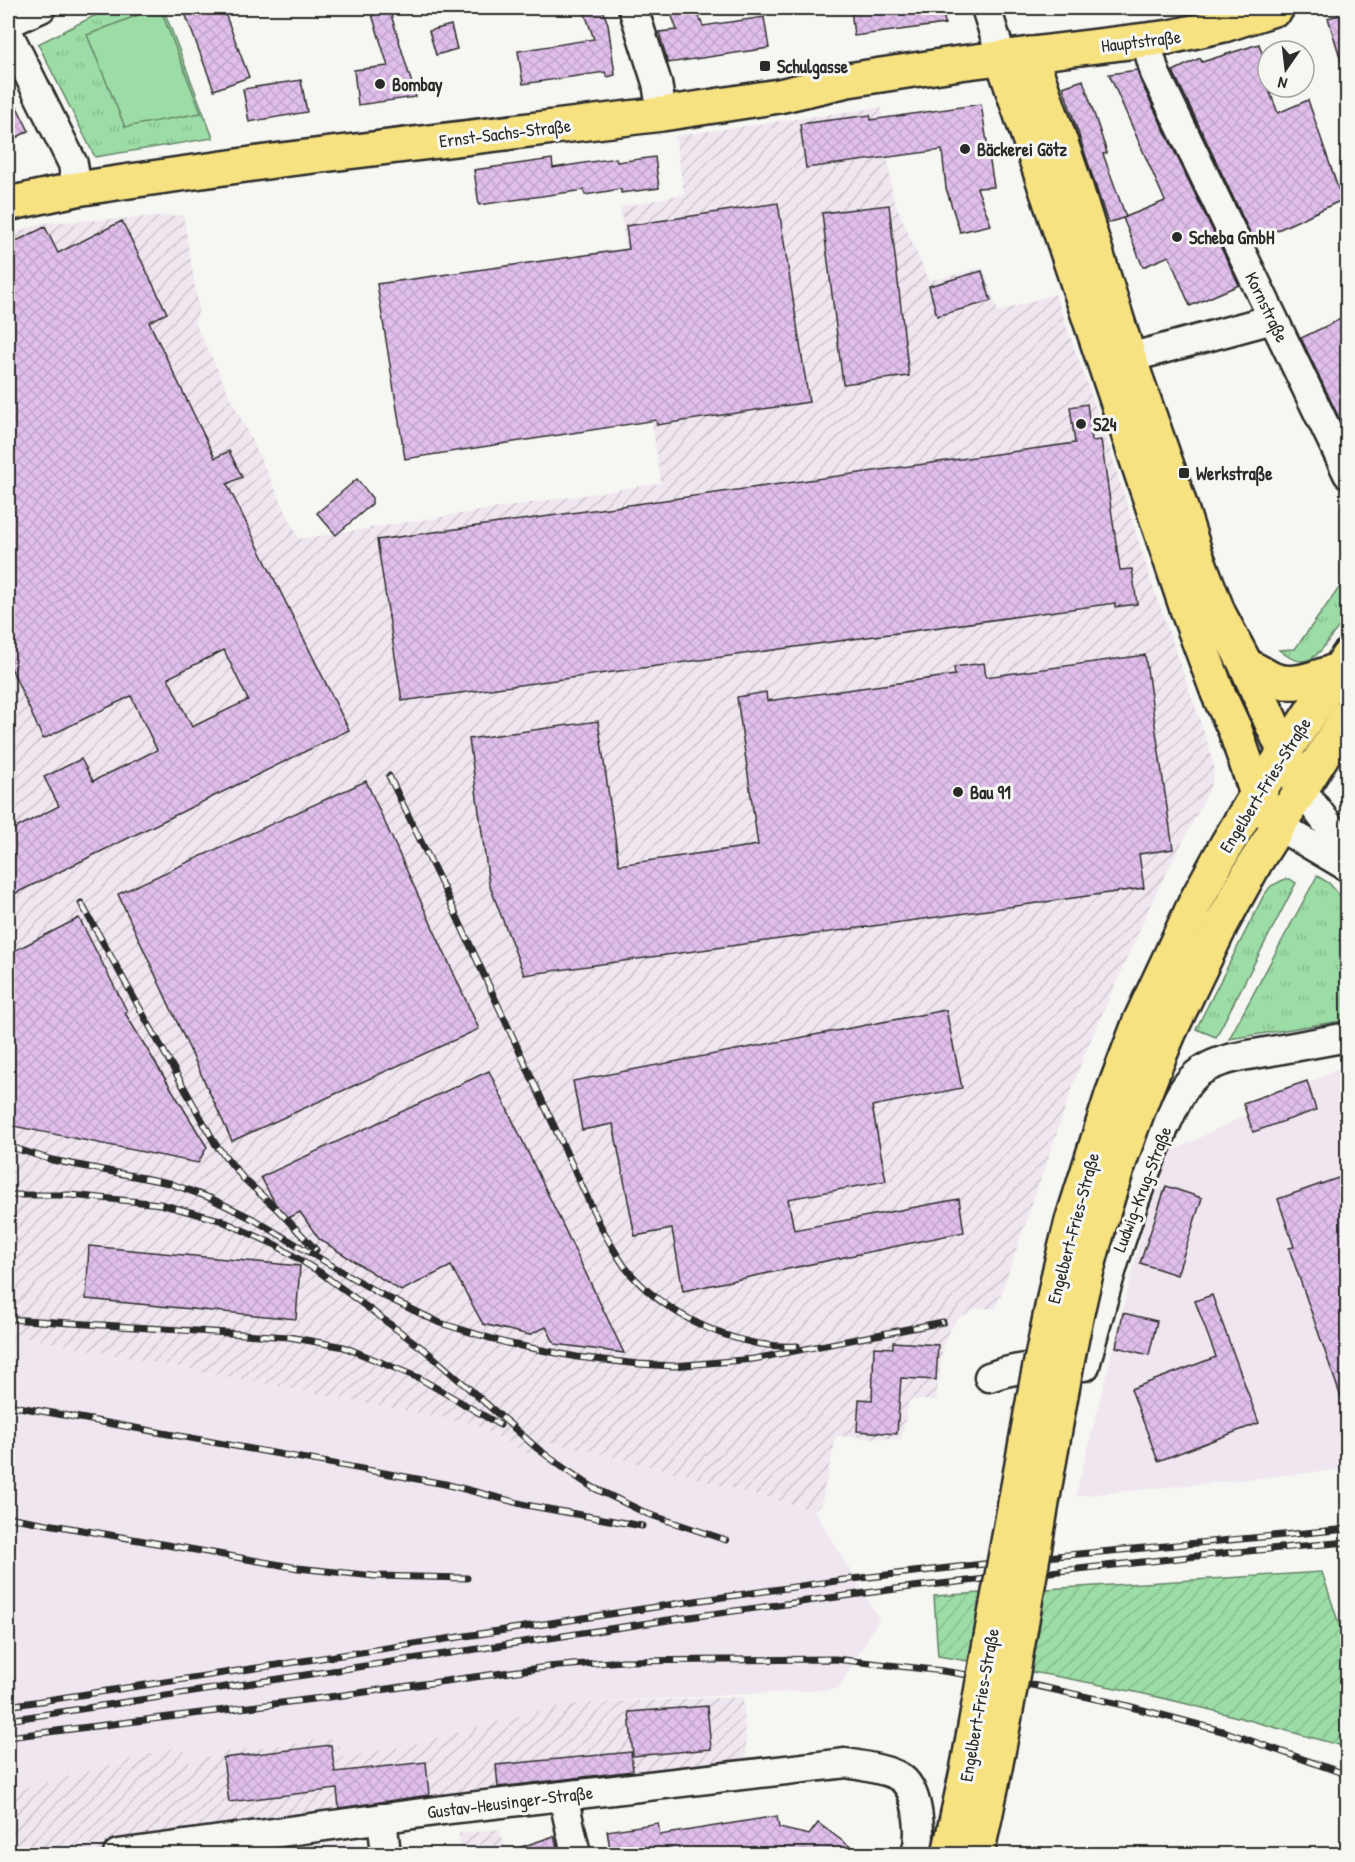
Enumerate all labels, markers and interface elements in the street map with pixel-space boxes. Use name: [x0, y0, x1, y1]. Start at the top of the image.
street label: Hauptstraße: [1100, 24, 1182, 58]
north arrow: [1256, 39, 1316, 99]
place label: Schulgasse: [777, 54, 849, 80]
marker: Schulgasse: [758, 59, 772, 73]
place label: Bombay: [392, 72, 443, 98]
text: N: [1275, 72, 1289, 95]
marker: Bombay: [373, 77, 387, 91]
street label: Ernst-Sachs-Straße: [438, 113, 572, 153]
place label: Bäckerei Götz: [977, 137, 1067, 162]
marker: Bäckerei Götz: [958, 142, 972, 156]
place label: Scheba GmbH: [1189, 225, 1275, 250]
marker: Scheba GmbH: [1170, 230, 1184, 244]
street label: Kornstraße: [1239, 268, 1295, 346]
place label: S24: [1093, 412, 1117, 437]
marker: S24: [1074, 417, 1088, 431]
place label: Werkstraße: [1196, 461, 1273, 487]
marker: Werkstraße: [1177, 466, 1191, 480]
street label: Engelbert-Fries-Straße: [1213, 713, 1317, 857]
place label: Bau 91: [970, 780, 1011, 805]
marker: Bau 91: [951, 785, 965, 799]
street label: Ludwig-Krug-Straße: [1107, 1123, 1177, 1255]
street label: Engelbert-Fries-Straße: [1041, 1150, 1105, 1306]
street label: Engelbert-Fries-Straße: [953, 1626, 1005, 1784]
street label: Gustav-Heusinger-Straße: [426, 1779, 594, 1825]

